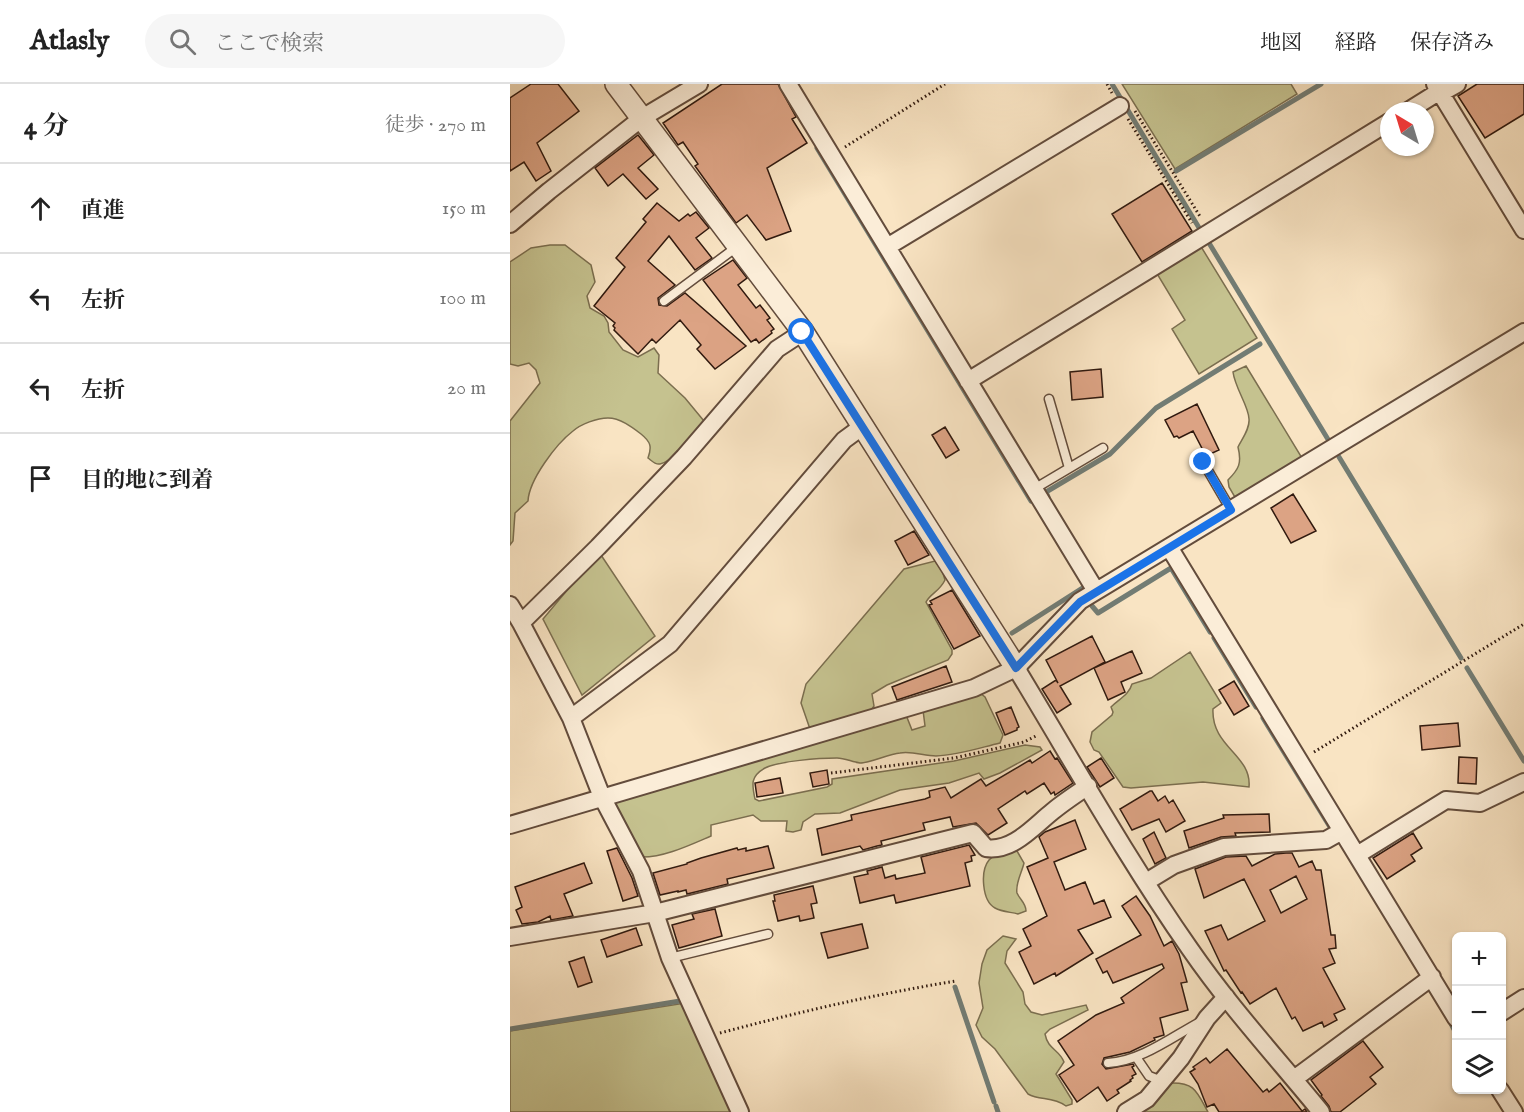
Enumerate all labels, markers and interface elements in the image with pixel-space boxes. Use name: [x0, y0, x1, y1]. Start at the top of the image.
search box: [145, 14, 565, 68]
text: Atlasly: [30, 24, 109, 59]
icon: search: [166, 25, 199, 58]
text: ここで検索: [214, 30, 324, 58]
text: 地図: [1260, 30, 1302, 57]
text: 経路: [1335, 30, 1377, 57]
text: 保存済み: [1410, 30, 1494, 57]
north arrow: [1380, 102, 1434, 156]
text: 4 分: [24, 110, 68, 143]
text: 徒歩 · 270 m: [385, 113, 486, 138]
icon: ahead: [24, 192, 57, 225]
text: 150 m: [442, 196, 486, 221]
text: 直進: [81, 197, 125, 225]
icon: left: [24, 282, 57, 315]
text: 100 m: [439, 286, 486, 311]
text: 左折: [81, 287, 125, 315]
route start: [788, 318, 814, 344]
icon: left: [24, 372, 57, 405]
text: 20 m: [447, 376, 486, 401]
text: 左折: [81, 377, 125, 405]
route end: [1189, 448, 1215, 474]
icon: arrive: [24, 462, 57, 495]
text: 目的地に到着: [81, 467, 213, 495]
map controls: [1452, 932, 1506, 1094]
button: +: [1452, 932, 1506, 986]
button: −: [1452, 986, 1506, 1040]
button: layers: [1452, 1040, 1506, 1094]

